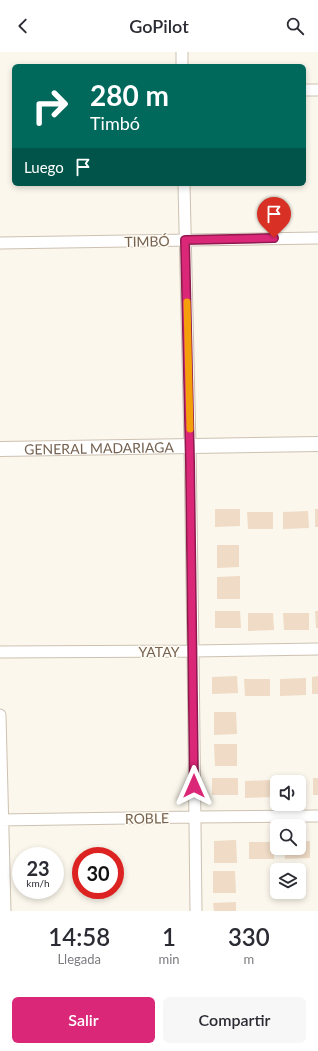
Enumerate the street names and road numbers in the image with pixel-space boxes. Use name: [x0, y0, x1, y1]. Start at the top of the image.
street label: TIMBÓ: [124, 232, 170, 250]
street label: GENERAL MADARIAGA: [24, 438, 174, 457]
street label: YATAY: [139, 643, 180, 660]
street label: ROBLE: [125, 809, 169, 827]

